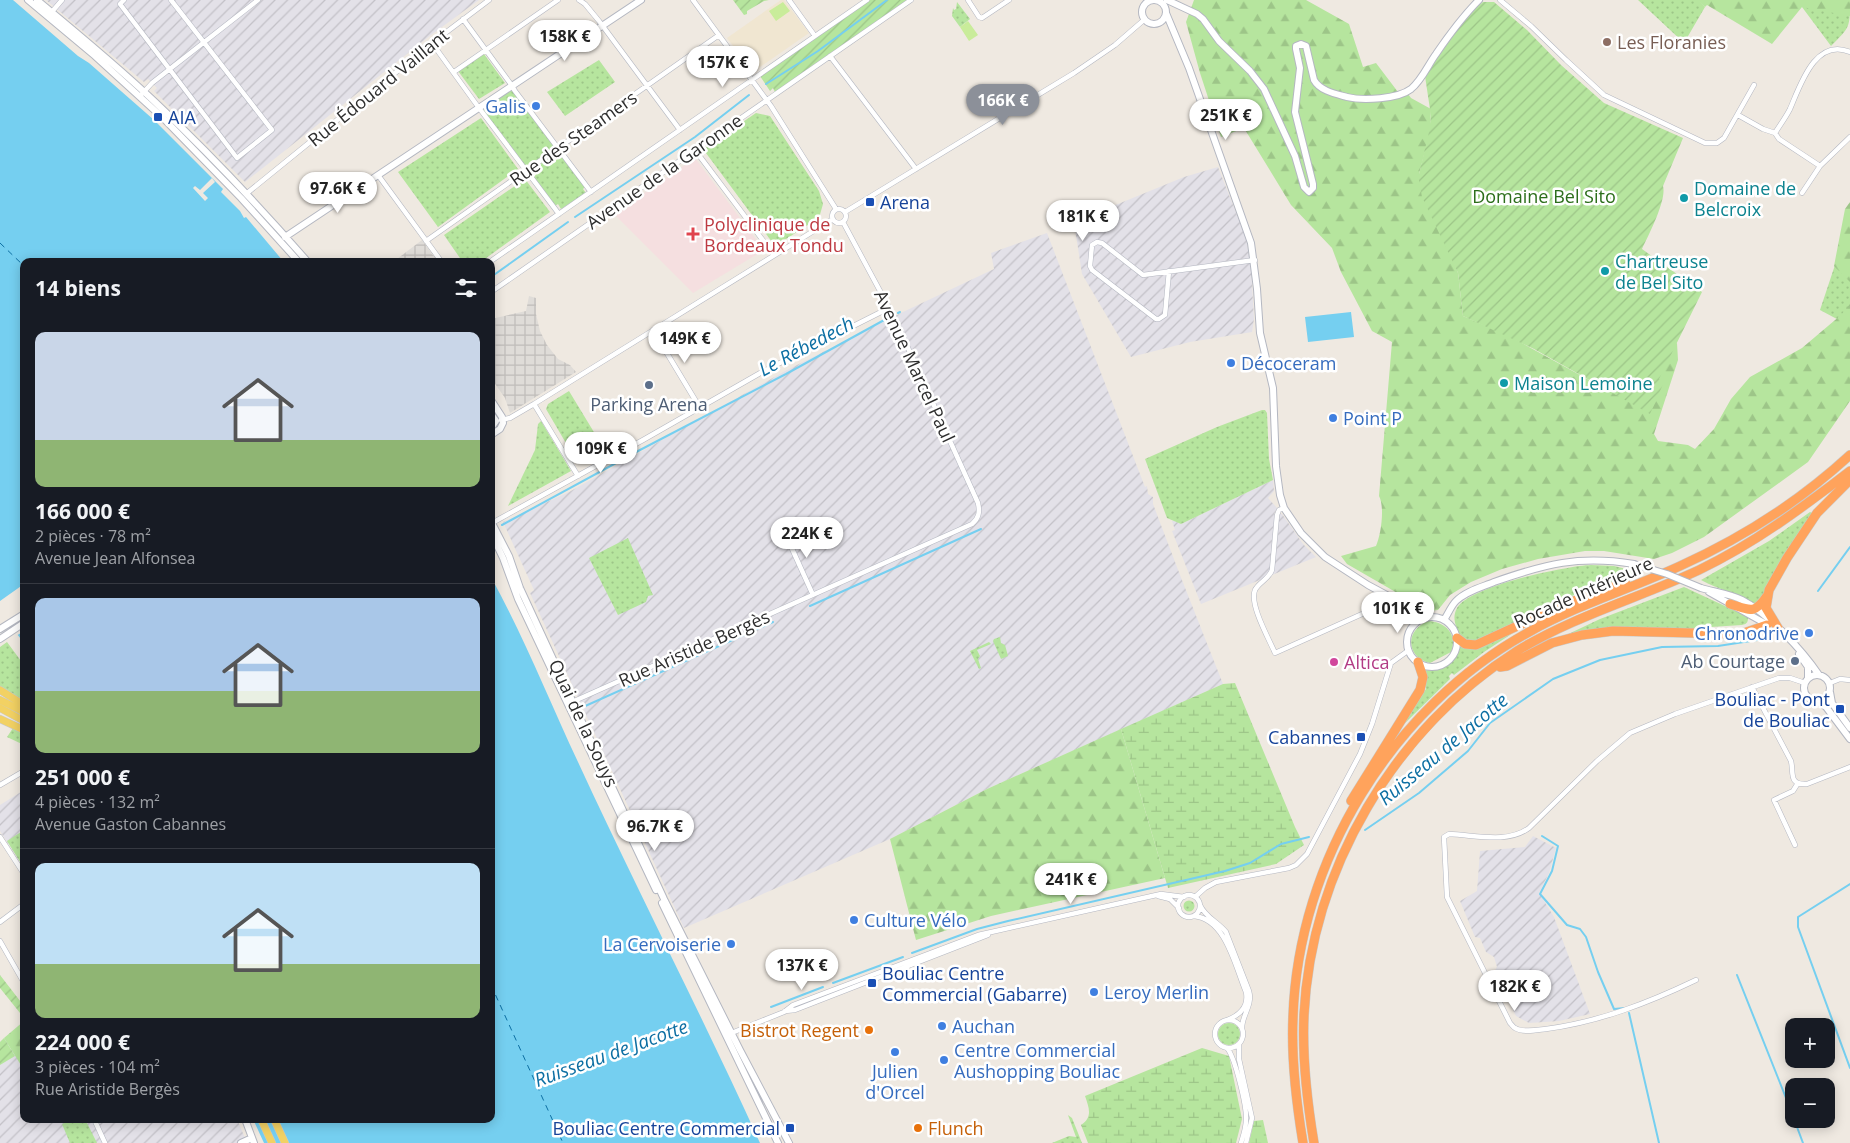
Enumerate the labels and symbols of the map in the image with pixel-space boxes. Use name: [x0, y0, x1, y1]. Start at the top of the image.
pin: 158K €: [524, 20, 606, 62]
street label: Rue Édouard Vaillant: [303, 23, 453, 151]
place label: Les Floranies: [1617, 30, 1726, 54]
marker: Les Floranies: [1601, 36, 1613, 48]
pin: 157K €: [682, 46, 764, 88]
pin: 166K €: [962, 84, 1044, 126]
street label: Rue des Steamers: [505, 85, 641, 191]
place label: Galis: [485, 94, 526, 118]
pin: 251K €: [1185, 98, 1267, 141]
marker: Galis: [530, 100, 542, 112]
place label: AIA: [168, 105, 196, 129]
street label: Avenue de la Garonne: [581, 108, 747, 234]
marker: AIA: [152, 111, 164, 123]
pin: 97.6K €: [292, 172, 384, 214]
place label: Domaine de Belcroix: [1694, 176, 1796, 221]
park label: Domaine Bel Sito: [1472, 184, 1616, 208]
place label: Arena: [880, 190, 930, 214]
marker: Domaine de Belcroix: [1678, 192, 1690, 204]
marker: Arena: [864, 196, 876, 208]
pin: 181K €: [1042, 200, 1124, 242]
place label: Polyclinique de Bordeaux Tondu: [704, 212, 844, 257]
marker: Polyclinique de Bordeaux Tondu: [686, 227, 700, 241]
place label: Chartreuse de Bel Sito: [1615, 249, 1708, 294]
marker: Chartreuse de Bel Sito: [1599, 265, 1611, 277]
street label: Avenue Marcel Paul: [869, 286, 961, 446]
water label: Le Rébedech: [754, 310, 858, 382]
pin: 149K €: [644, 322, 726, 364]
place label: Décoceram: [1241, 351, 1336, 375]
marker: Décoceram: [1225, 357, 1237, 369]
place label: Maison Lemoine: [1514, 371, 1653, 395]
marker: Maison Lemoine: [1498, 377, 1510, 389]
marker: Parking Arena: [643, 379, 655, 391]
place label: Parking Arena: [590, 392, 708, 416]
place label: Point P: [1343, 406, 1402, 430]
marker: Point P: [1327, 412, 1339, 424]
pin: 109K €: [560, 432, 642, 474]
pin: 224K €: [766, 516, 848, 559]
street label: Rocade Intérieure: [1510, 551, 1656, 633]
pin: 101K €: [1357, 592, 1439, 634]
street label: Rue Aristide Bergès: [615, 604, 773, 692]
place label: Chronodrive: [1695, 621, 1799, 645]
marker: Chronodrive: [1803, 627, 1815, 639]
place label: Ab Courtage: [1681, 649, 1785, 673]
place label: Altica: [1344, 650, 1390, 674]
street label: Quai de la Souys: [544, 655, 624, 791]
marker: Ab Courtage: [1789, 655, 1801, 667]
marker: Altica: [1328, 656, 1340, 668]
water label: Ruisseau de Jacotte: [1373, 687, 1513, 811]
place label: Bouliac - Pont de Bouliac: [1715, 687, 1830, 732]
marker: Bouliac - Pont de Bouliac: [1834, 703, 1846, 715]
place label: Cabannes: [1268, 725, 1351, 749]
marker: Cabannes: [1355, 731, 1367, 743]
pin: 96.7K €: [609, 810, 701, 852]
pin: 241K €: [1030, 862, 1112, 905]
place label: Culture Vélo: [864, 908, 967, 932]
marker: Culture Vélo: [848, 914, 860, 926]
place label: La Cervoiserie: [603, 932, 721, 956]
marker: La Cervoiserie: [725, 938, 737, 950]
pin: 137K €: [761, 948, 843, 991]
place label: Bouliac Centre Commercial (Gabarre): [882, 961, 1067, 1006]
pin: 182K €: [1474, 970, 1556, 1012]
marker: Bouliac Centre Commercial (Gabarre): [866, 977, 878, 989]
place label: Leroy Merlin: [1104, 980, 1209, 1004]
marker: Leroy Merlin: [1088, 986, 1100, 998]
water label: Ruisseau de Jacotte: [531, 1013, 691, 1093]
place label: Auchan: [952, 1014, 1015, 1038]
place label: Bistrot Regent: [740, 1018, 859, 1042]
marker: Auchan: [936, 1020, 948, 1032]
marker: Bistrot Regent: [863, 1024, 875, 1036]
place label: Centre Commercial Aushopping Bouliac: [954, 1038, 1121, 1083]
marker: Julien d'Orcel: [889, 1046, 901, 1058]
marker: Centre Commercial Aushopping Bouliac: [938, 1054, 950, 1066]
place label: Julien d'Orcel: [865, 1059, 925, 1104]
place label: Bouliac Centre Commercial: [552, 1116, 780, 1140]
place label: Flunch: [928, 1116, 984, 1140]
marker: Bouliac Centre Commercial: [784, 1122, 796, 1134]
marker: Flunch: [912, 1122, 924, 1134]

